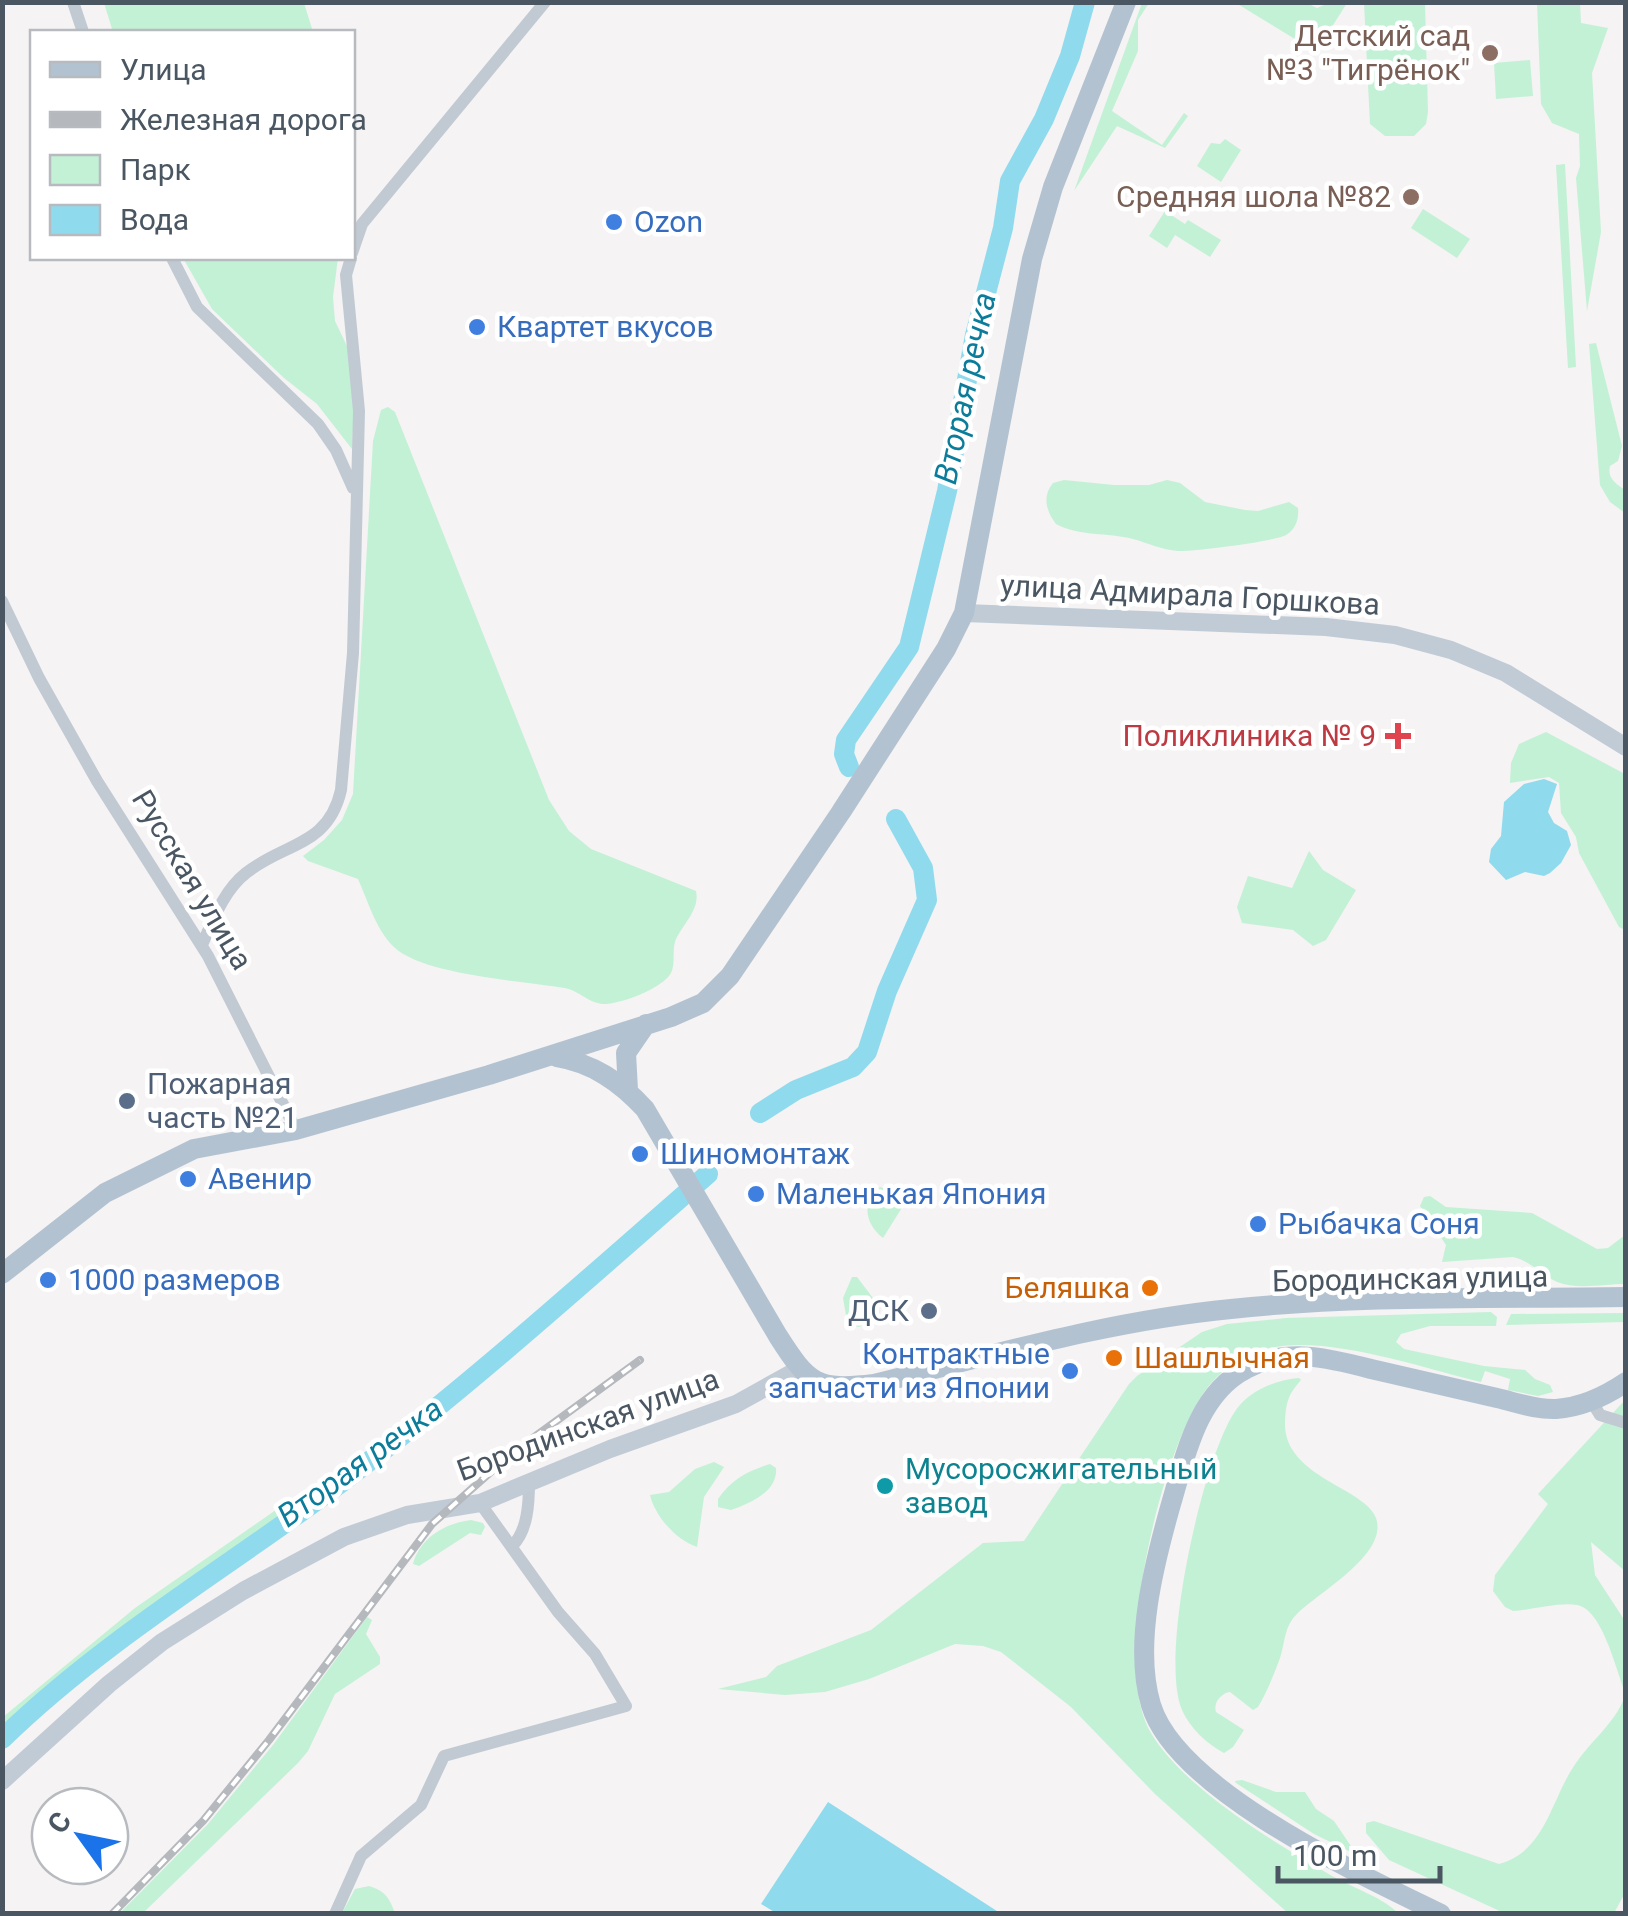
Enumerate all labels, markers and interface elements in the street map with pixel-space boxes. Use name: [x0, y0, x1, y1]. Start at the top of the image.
place label: Детский сад №3 "Тигрёнок": [1266, 18, 1470, 87]
legend: [30, 30, 355, 260]
marker: Детский сад №3 "Тигрёнок": [1479, 42, 1501, 64]
text: Улица: [120, 52, 207, 87]
text: Железная дорога: [120, 102, 367, 137]
text: Парк: [120, 152, 191, 187]
place label: Средняя шола №82: [1116, 179, 1391, 214]
marker: Средняя шола №82: [1400, 186, 1422, 208]
text: Вода: [120, 202, 189, 237]
place label: Ozon: [634, 204, 703, 239]
marker: Ozon: [603, 211, 625, 233]
water label: Вторая речка: [926, 289, 1004, 487]
place label: Квартет вкусов: [497, 309, 714, 344]
marker: Квартет вкусов: [466, 316, 488, 338]
street label: улица Адмирала Горшкова: [999, 567, 1381, 622]
place label: Поликлиника № 9: [1122, 718, 1376, 753]
marker: Поликлиника № 9: [1385, 723, 1411, 749]
street label: Русская улица: [125, 784, 260, 976]
place label: Пожарная часть №21: [147, 1066, 298, 1135]
marker: Пожарная часть №21: [116, 1090, 138, 1112]
place label: Шиномонтаж: [660, 1136, 850, 1171]
marker: Шиномонтаж: [629, 1143, 651, 1165]
place label: Авенир: [208, 1161, 312, 1196]
marker: Авенир: [177, 1168, 199, 1190]
place label: Маленькая Япония: [776, 1176, 1046, 1211]
marker: Маленькая Япония: [745, 1183, 767, 1205]
place label: Рыбачка Соня: [1278, 1206, 1480, 1241]
marker: Рыбачка Соня: [1247, 1213, 1269, 1235]
street label: Бородинская улица: [1272, 1259, 1548, 1298]
place label: 1000 размеров: [68, 1262, 281, 1297]
marker: 1000 размеров: [37, 1269, 59, 1291]
place label: Беляшка: [1005, 1270, 1130, 1305]
marker: Беляшка: [1139, 1277, 1161, 1299]
place label: ДСК: [848, 1293, 910, 1328]
marker: ДСК: [918, 1300, 940, 1322]
place label: Контрактные запчасти из Японии: [768, 1336, 1050, 1405]
place label: Шашлычная: [1134, 1340, 1310, 1375]
marker: Шашлычная: [1103, 1347, 1125, 1369]
marker: Контрактные запчасти из Японии: [1059, 1360, 1081, 1382]
street label: Бородинская улица: [452, 1361, 724, 1488]
water label: Вторая речка: [270, 1389, 450, 1535]
place label: Мусоросжигательный завод: [905, 1451, 1217, 1520]
marker: Мусоросжигательный завод: [874, 1475, 896, 1497]
north arrow: [30, 1786, 130, 1886]
text: С: [41, 1806, 78, 1839]
scale bar: [1278, 1821, 1440, 1883]
text: 100 m: [1293, 1838, 1377, 1873]

